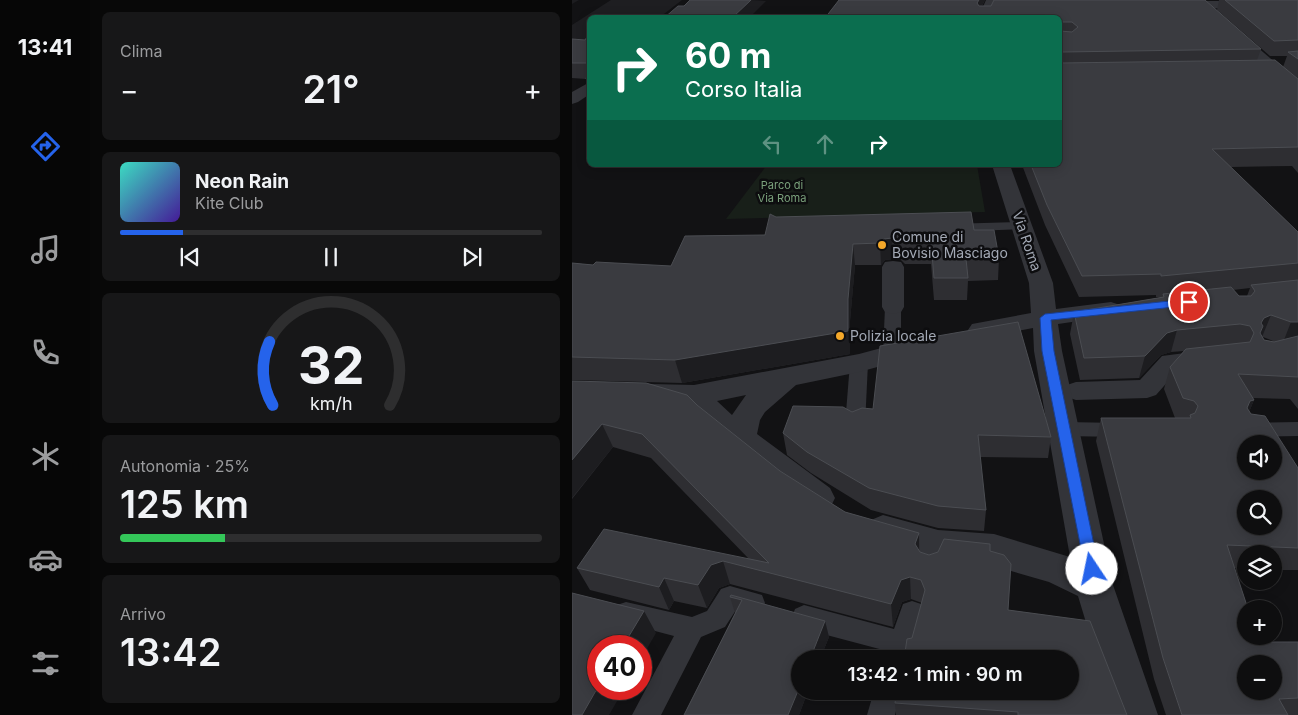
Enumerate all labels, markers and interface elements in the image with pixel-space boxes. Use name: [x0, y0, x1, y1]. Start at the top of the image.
text: 13:41: [18, 34, 72, 60]
text: 60 m: [685, 34, 772, 76]
icon: right: [602, 35, 667, 100]
text: Clima: [120, 41, 162, 61]
text: 21°: [302, 66, 360, 112]
text: −: [120, 73, 139, 107]
text: +: [523, 73, 542, 107]
text: Corso Italia: [685, 76, 802, 102]
icon: directions: [28, 129, 63, 164]
icon: left: [758, 130, 786, 158]
icon: ahead: [811, 130, 839, 158]
icon: right: [864, 130, 892, 158]
text: Neon Rain: [195, 170, 289, 193]
park label: Parco di Via Roma: [758, 178, 806, 205]
text: Kite Club: [195, 193, 264, 213]
street label: Via Roma: [1009, 209, 1046, 273]
place label: Comune di Bovisio Masciago: [892, 228, 1008, 261]
icon: music: [28, 232, 63, 267]
marker: Comune di Bovisio Masciago: [876, 239, 888, 251]
icon: previous: [176, 243, 204, 271]
icon: pause: [317, 243, 345, 271]
icon: next: [458, 243, 486, 271]
pin: [1168, 281, 1210, 323]
icon: arrive: [1175, 288, 1203, 316]
place label: Polizia locale: [850, 327, 936, 344]
marker: Polizia locale: [834, 330, 846, 342]
text: 32: [298, 334, 364, 397]
icon: phone: [28, 335, 63, 370]
text: km/h: [310, 393, 352, 414]
map controls: [1237, 435, 1282, 700]
button: sound: [1237, 435, 1282, 480]
icon: climate: [28, 439, 63, 474]
text: Autonomia · 25%: [120, 456, 250, 476]
text: 125 km: [120, 481, 249, 527]
button: search: [1237, 490, 1282, 535]
icon: car: [28, 542, 63, 577]
position arrow: [1065, 542, 1117, 594]
button: layers: [1237, 545, 1282, 590]
button: +: [1237, 600, 1282, 645]
text: Arrivo: [120, 604, 166, 624]
text: 13:42: [120, 629, 221, 675]
speed limit sign: 40: [587, 635, 652, 700]
icon: filters: [28, 646, 63, 681]
button: −: [1237, 655, 1282, 700]
text: 13:42 · 1 min · 90 m: [847, 663, 1023, 686]

